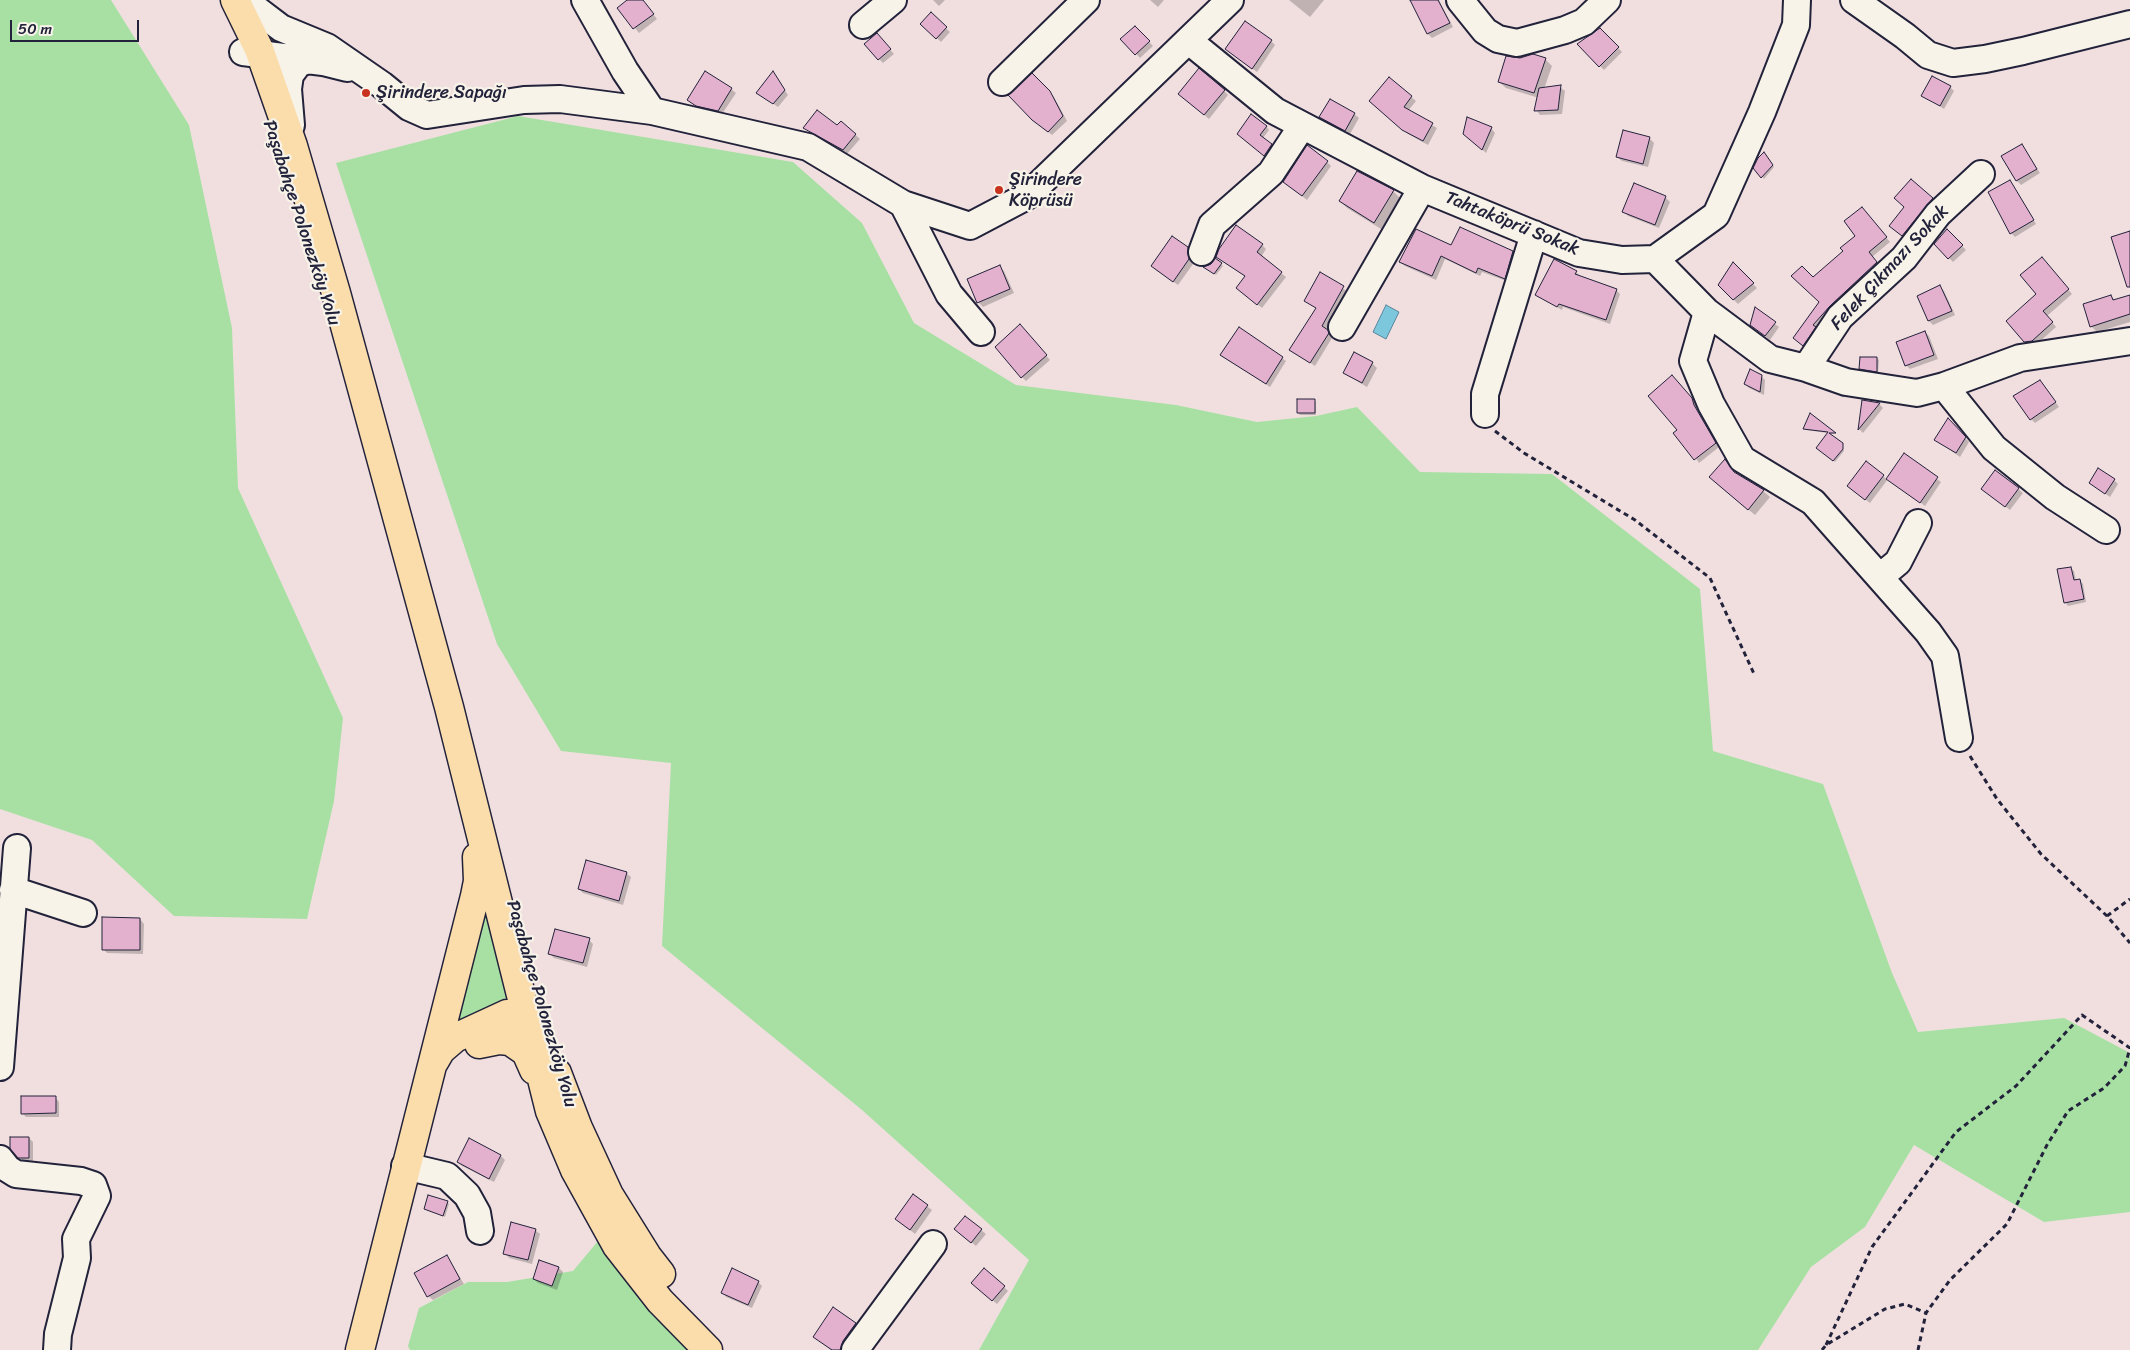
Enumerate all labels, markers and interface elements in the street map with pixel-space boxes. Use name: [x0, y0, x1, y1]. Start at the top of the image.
scale bar: [12, 10, 141, 42]
text: 50 m: [18, 16, 52, 42]
place label: Şirindere Sapağı: [376, 82, 507, 104]
marker: Şirindere Sapağı: [360, 87, 372, 99]
street label: Paşabahçe Polonezköy Yolu: [258, 118, 344, 328]
place label: Şirindere Köprüsü: [1009, 169, 1082, 212]
marker: Şirindere Köprüsü: [993, 184, 1005, 196]
street label: Tahtaköprü Sokak: [1442, 187, 1582, 261]
street label: Felek Çıkmazı Sokak: [1826, 201, 1954, 335]
street label: Paşabahçe Polonezköy Yolu: [501, 898, 581, 1110]

